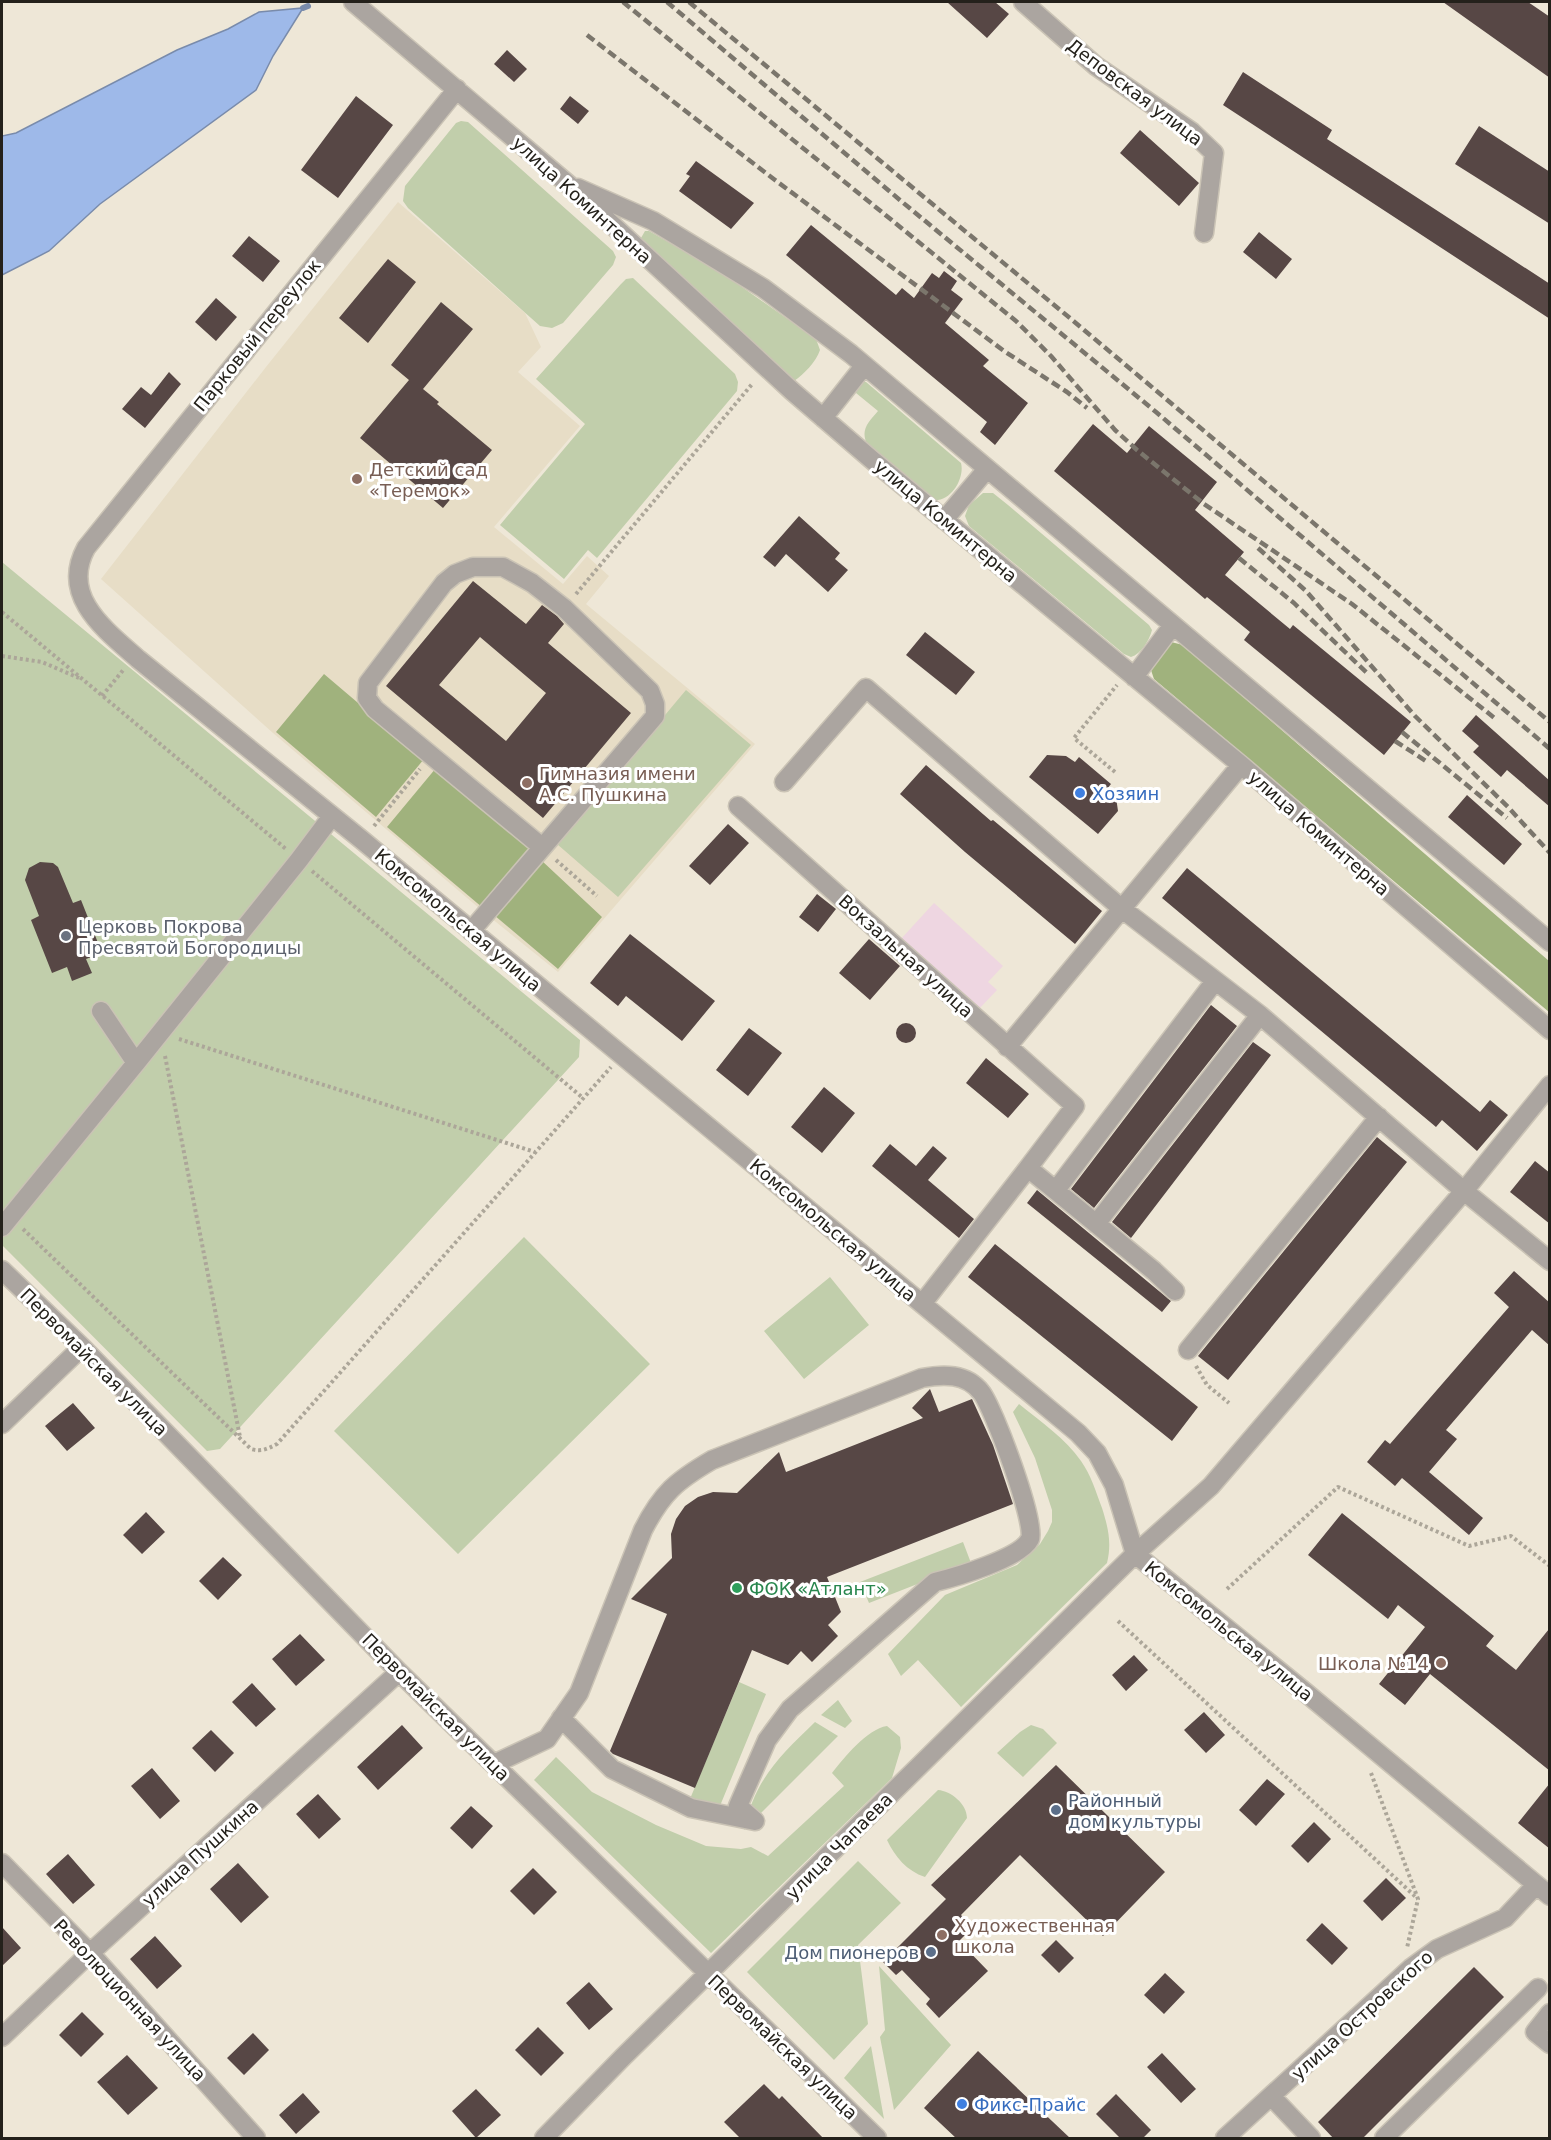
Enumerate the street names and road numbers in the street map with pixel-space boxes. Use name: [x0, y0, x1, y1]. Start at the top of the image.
street label: Деповская улица: [1063, 34, 1207, 150]
street label: улица Коминтерна: [508, 132, 656, 268]
street label: Парковый переулок: [189, 255, 325, 415]
street label: улица Коминтерна: [871, 455, 1021, 587]
street label: улица Коминтерна: [1244, 766, 1394, 900]
street label: Комсомольская улица: [371, 844, 545, 996]
street label: Вокзальная улица: [835, 890, 977, 1022]
street label: Комсомольская улица: [746, 1154, 920, 1306]
street label: Первомайская улица: [16, 1284, 172, 1440]
street label: Комсомольская улица: [1141, 1557, 1317, 1705]
street label: Первомайская улица: [358, 1629, 514, 1785]
street label: улица Чапаева: [781, 1788, 897, 1904]
street label: улица Пушкина: [138, 1795, 262, 1911]
street label: Революционная улица: [50, 1915, 210, 2085]
street label: улица Островского: [1287, 1946, 1437, 2084]
street label: Первомайская улица: [704, 1970, 862, 2124]

